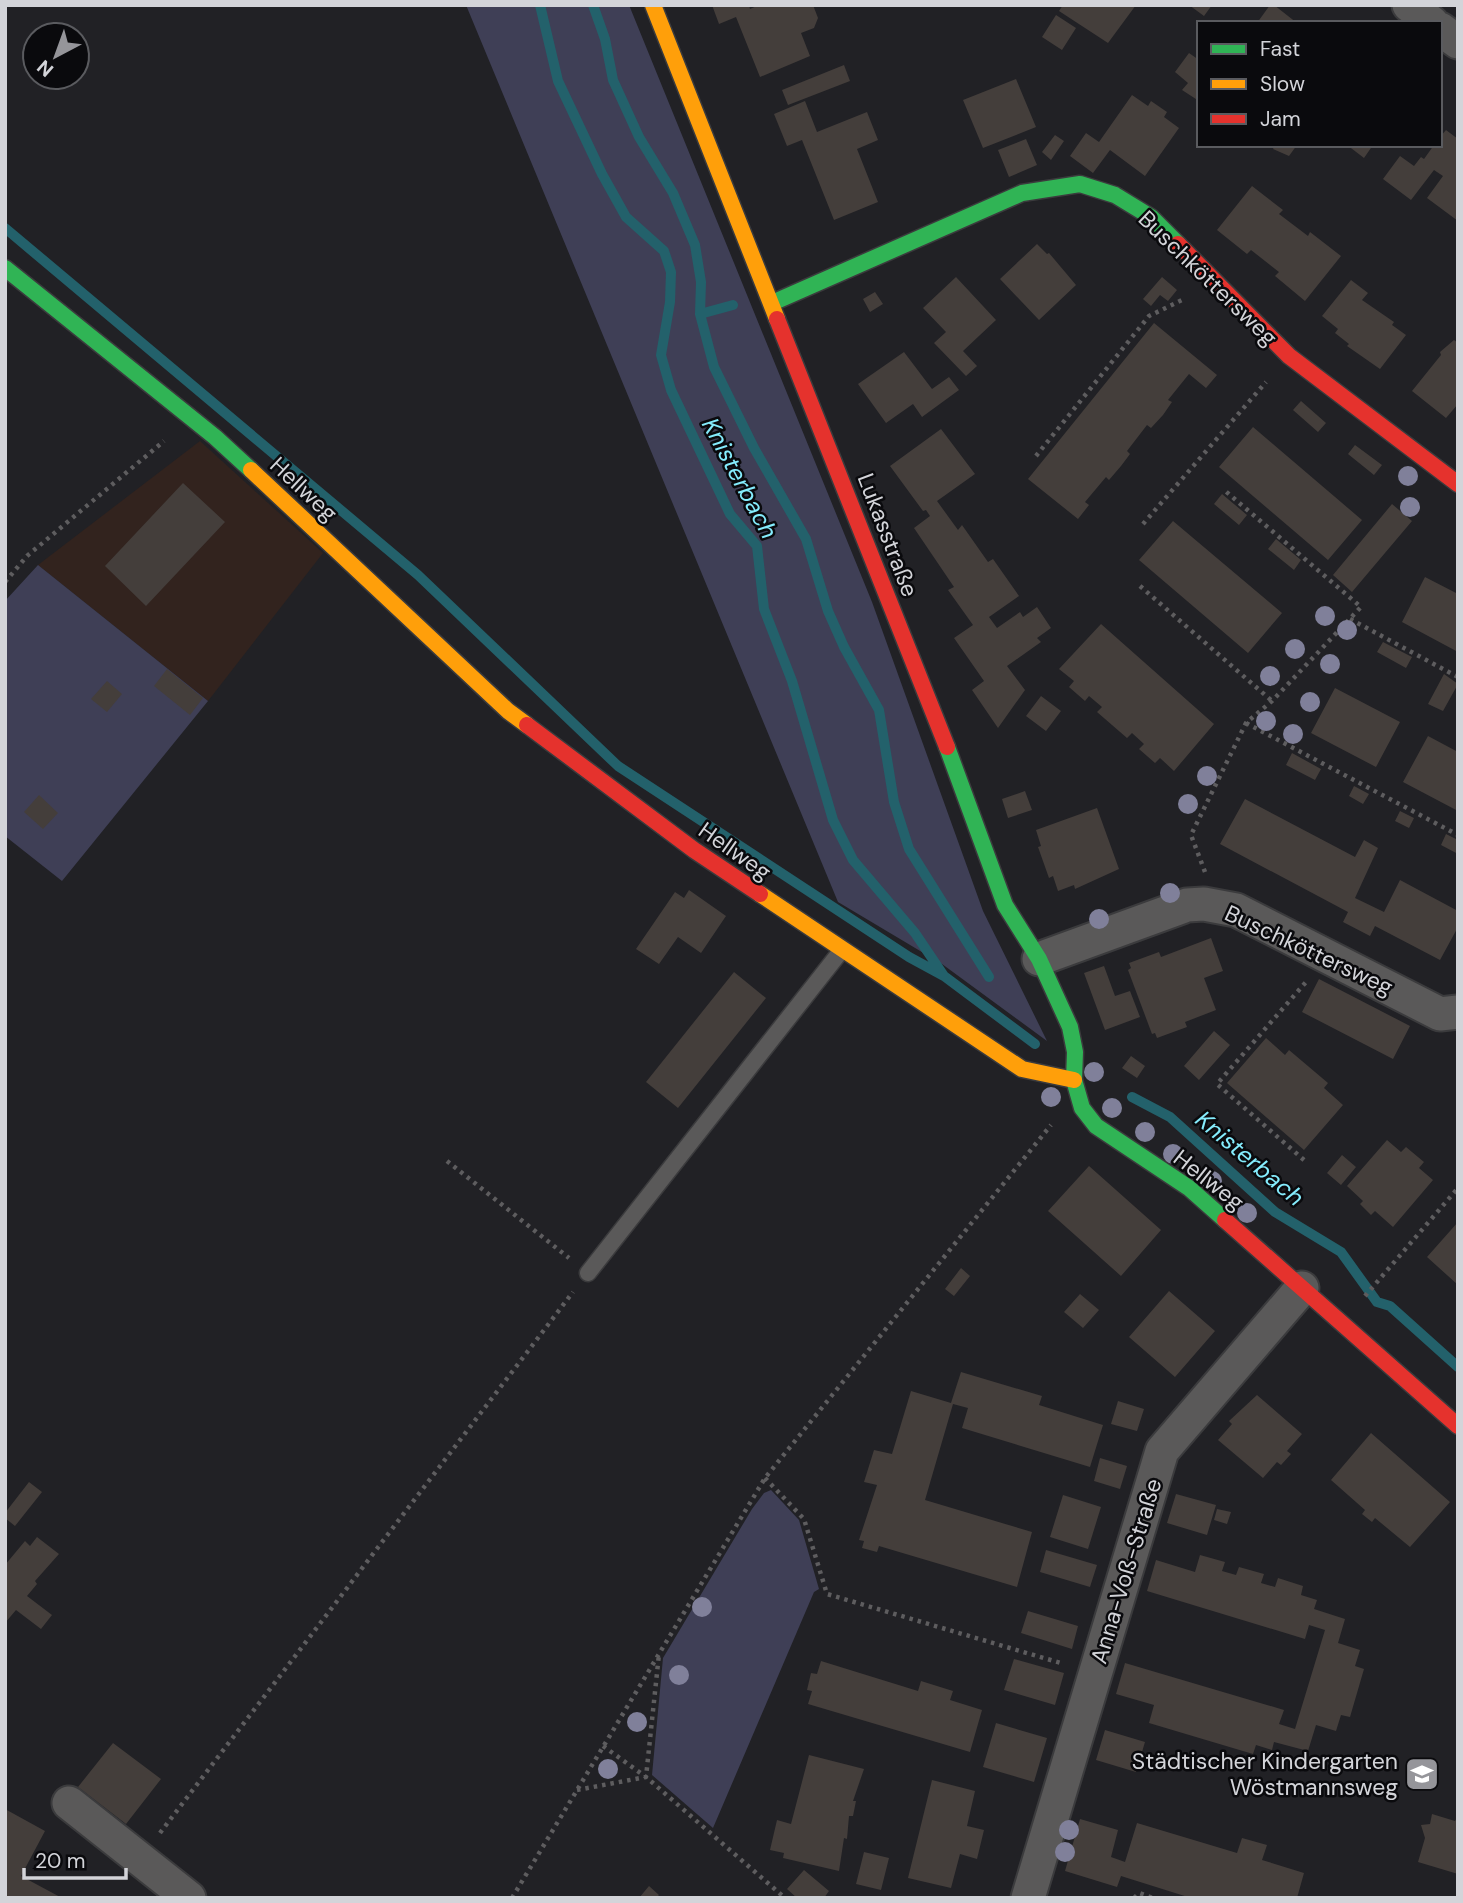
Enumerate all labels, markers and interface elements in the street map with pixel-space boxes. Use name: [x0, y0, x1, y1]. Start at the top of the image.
north arrow: [21, 21, 91, 91]
legend: [1197, 21, 1442, 147]
text: Fast: [1260, 35, 1300, 63]
text: N: [32, 54, 59, 82]
text: Slow: [1260, 70, 1305, 98]
text: Jam: [1260, 105, 1301, 133]
street label: Buschköttersweg: [1132, 204, 1284, 352]
water label: Knisterbach: [695, 412, 785, 544]
street label: Hellweg: [264, 450, 344, 528]
street label: Lukasstraße: [851, 469, 925, 601]
street label: Hellweg: [693, 815, 777, 887]
street label: Buschköttersweg: [1220, 898, 1398, 1002]
water label: Knisterbach: [1189, 1104, 1311, 1212]
street label: Hellweg: [1167, 1143, 1251, 1217]
street label: Anna-Voß-Straße: [1084, 1475, 1168, 1667]
place label: Städtischer Kindergarten Wöstmannsweg: [1132, 1746, 1398, 1802]
school or university icon: Städtischer Kindergarten Wöstmannsweg: [1403, 1755, 1441, 1793]
scale bar: [24, 1836, 126, 1880]
text: 20 m: [35, 1847, 86, 1875]

